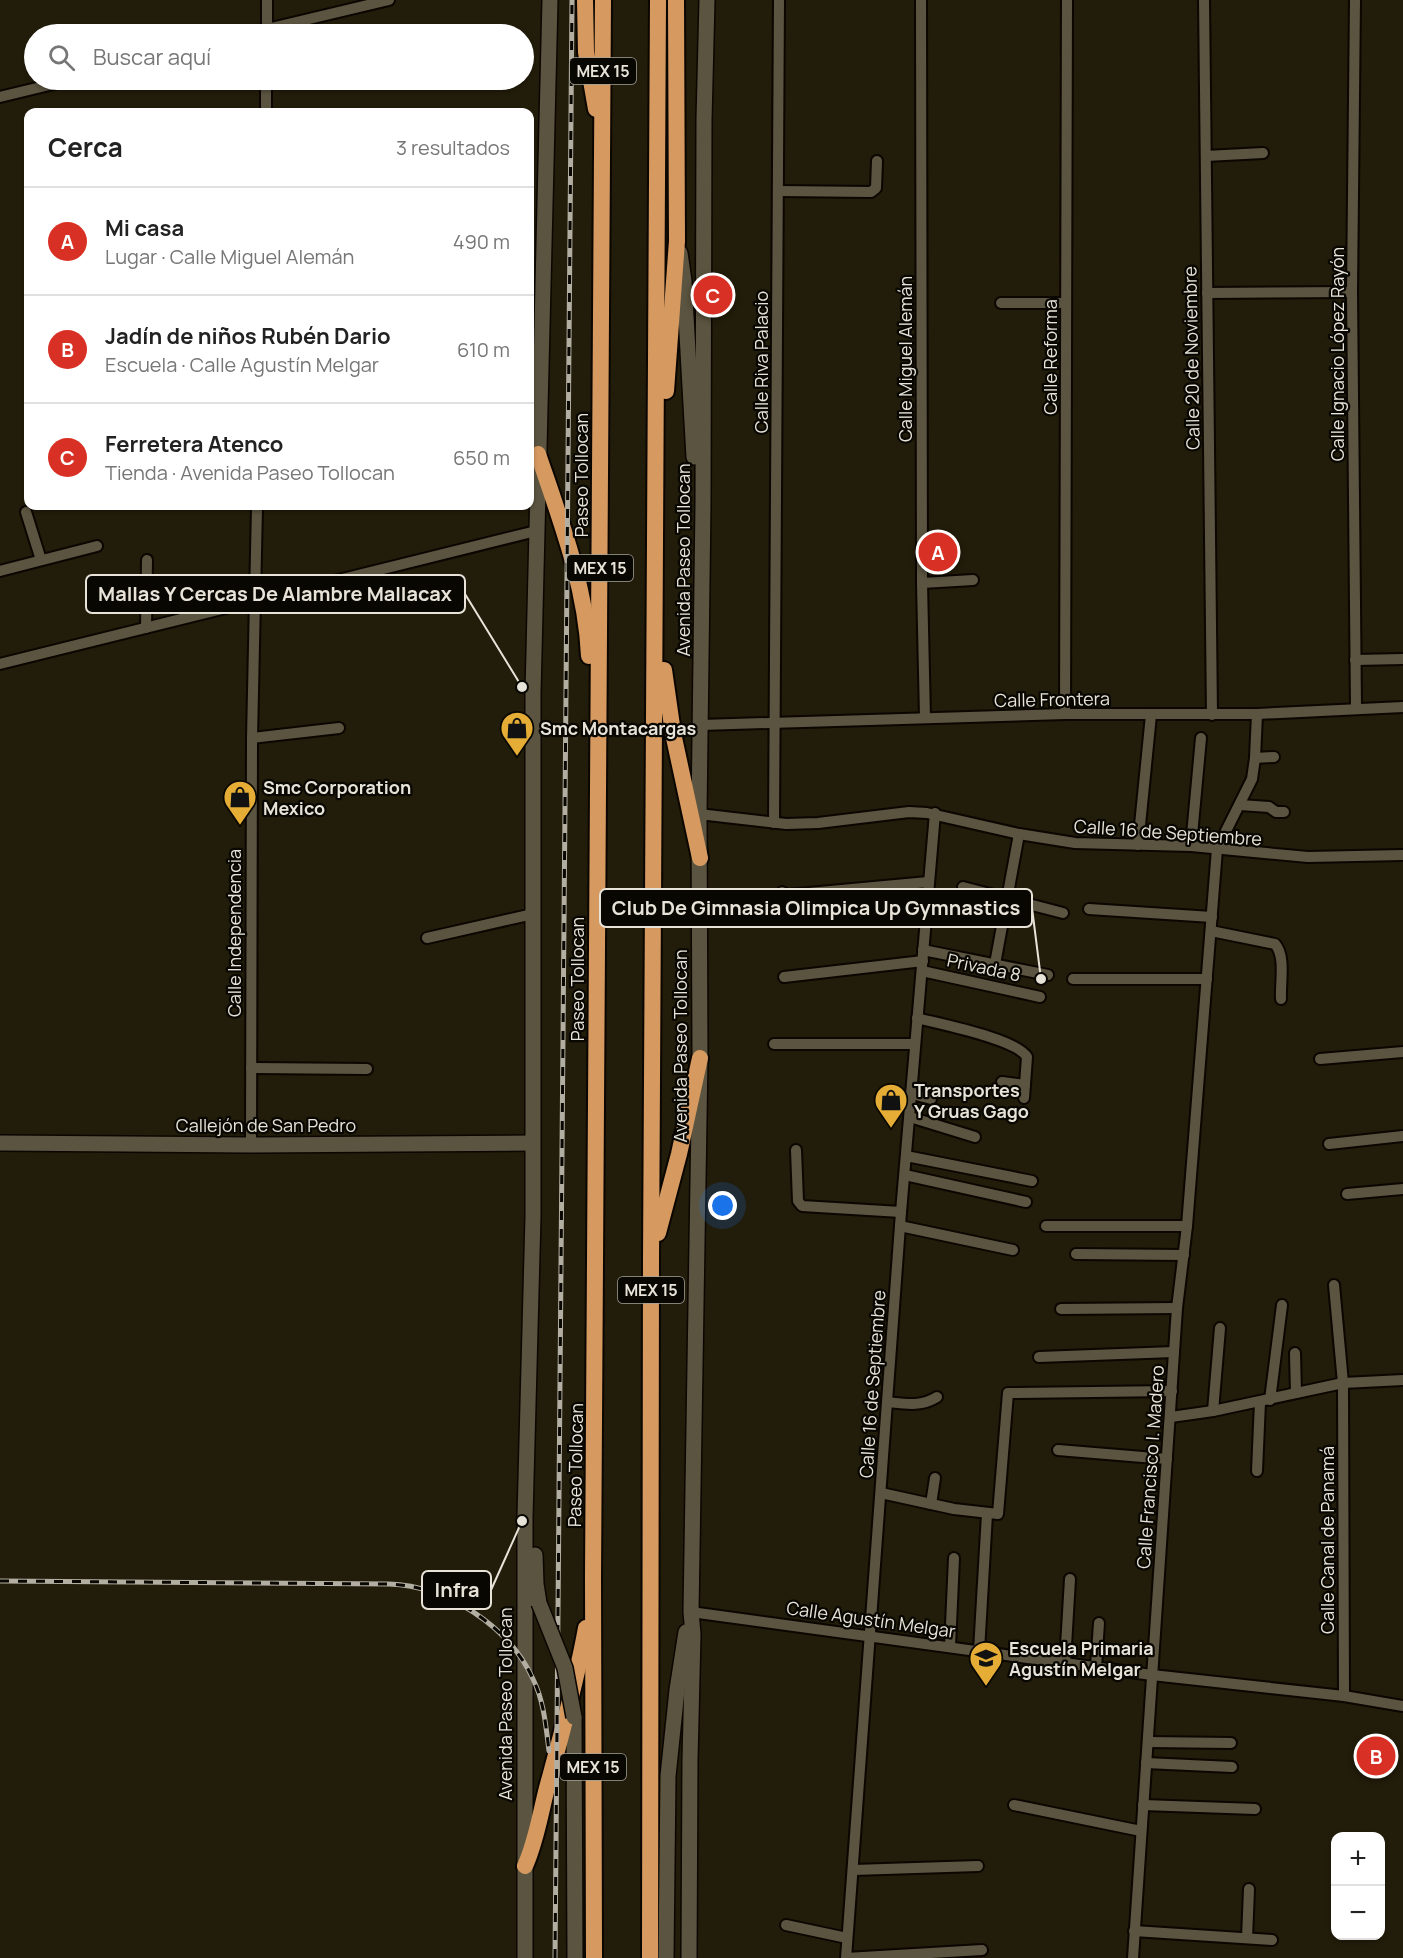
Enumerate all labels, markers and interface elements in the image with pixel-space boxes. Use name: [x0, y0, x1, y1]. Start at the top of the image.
search box: [24, 24, 534, 90]
icon: search: [45, 41, 78, 74]
text: Buscar aquí: [93, 42, 211, 72]
road number: MEX 15: [570, 58, 636, 84]
text: Cerca: [48, 129, 123, 165]
text: 3 resultados: [396, 134, 510, 161]
text: Mi casa: [105, 213, 184, 243]
text: A: [61, 228, 74, 255]
text: 490 m: [453, 228, 510, 255]
text: Lugar · Calle Miguel Alemán: [105, 243, 354, 270]
street label: Calle Ignacio López Rayón: [1325, 247, 1349, 461]
street label: Calle 20 de Noviembre: [1177, 266, 1205, 450]
pin: C: [694, 272, 732, 318]
street label: Calle Miguel Alemán: [893, 276, 917, 442]
street label: Calle Riva Palacio: [749, 291, 773, 433]
street label: Calle Reforma: [1038, 299, 1062, 415]
text: Jadín de niños Rubén Dario: [105, 321, 391, 351]
text: B: [61, 336, 74, 363]
text: 610 m: [457, 336, 510, 363]
text: Escuela · Calle Agustín Melgar: [105, 351, 379, 378]
street label: Paseo Tollocan: [569, 413, 593, 537]
text: Ferretera Atenco: [105, 429, 283, 459]
text: C: [60, 444, 75, 471]
text: 650 m: [453, 444, 510, 471]
text: Tienda · Avenida Paseo Tollocan: [105, 459, 395, 486]
street label: Avenida Paseo Tollocan: [671, 463, 695, 657]
pin: A: [918, 530, 958, 574]
road number: MEX 15: [567, 555, 633, 581]
callout: Mallas Y Cercas De Alambre Mallacax: [86, 575, 465, 613]
text: Mallas Y Cercas De Alambre Mallacax: [98, 580, 452, 607]
street label: Calle Frontera: [994, 686, 1110, 712]
shop icon: Smc Montacargas: [499, 710, 535, 757]
place label: Smc Montacargas: [540, 716, 697, 740]
place label: Smc Corporation Mexico: [263, 775, 411, 820]
shop icon: Smc Corporation Mexico: [222, 779, 258, 826]
street label: Calle 16 de Septiembre: [1073, 813, 1263, 851]
street label: Calle Independencia: [222, 849, 246, 1017]
callout: Club De Gimnasia Olimpica Up Gymnastics: [600, 889, 1032, 927]
text: Club De Gimnasia Olimpica Up Gymnastics: [612, 894, 1020, 921]
street label: Paseo Tollocan: [565, 917, 589, 1041]
street label: Privada 8: [945, 947, 1023, 987]
street label: Avenida Paseo Tollocan: [668, 949, 692, 1143]
place label: Transportes Y Gruas Gago: [914, 1078, 1029, 1123]
shop icon: Transportes Y Gruas Gago: [873, 1082, 909, 1129]
street label: Callejón de San Pedro: [176, 1113, 356, 1137]
your location: [708, 1191, 737, 1220]
road number: MEX 15: [618, 1277, 684, 1303]
street label: Calle 16 de Septiembre: [853, 1289, 891, 1479]
street label: Calle Francisco I. Madero: [1131, 1364, 1169, 1570]
street label: Paseo Tollocan: [562, 1403, 588, 1527]
street label: Calle Canal de Panamá: [1315, 1446, 1339, 1634]
callout: Infra: [422, 1571, 491, 1609]
text: Infra: [435, 1576, 479, 1603]
street label: Calle Agustín Melgar: [785, 1595, 957, 1643]
street label: Avenida Paseo Tollocan: [493, 1607, 517, 1801]
place label: Escuela Primaria Agustín Melgar: [1009, 1636, 1154, 1681]
school or university icon: Escuela Primaria Agustín Melgar: [968, 1640, 1004, 1687]
pin: B: [1356, 1734, 1396, 1778]
road number: MEX 15: [560, 1754, 626, 1780]
map controls: [1331, 1832, 1385, 1940]
button: +: [1331, 1832, 1385, 1886]
button: −: [1331, 1886, 1385, 1940]

